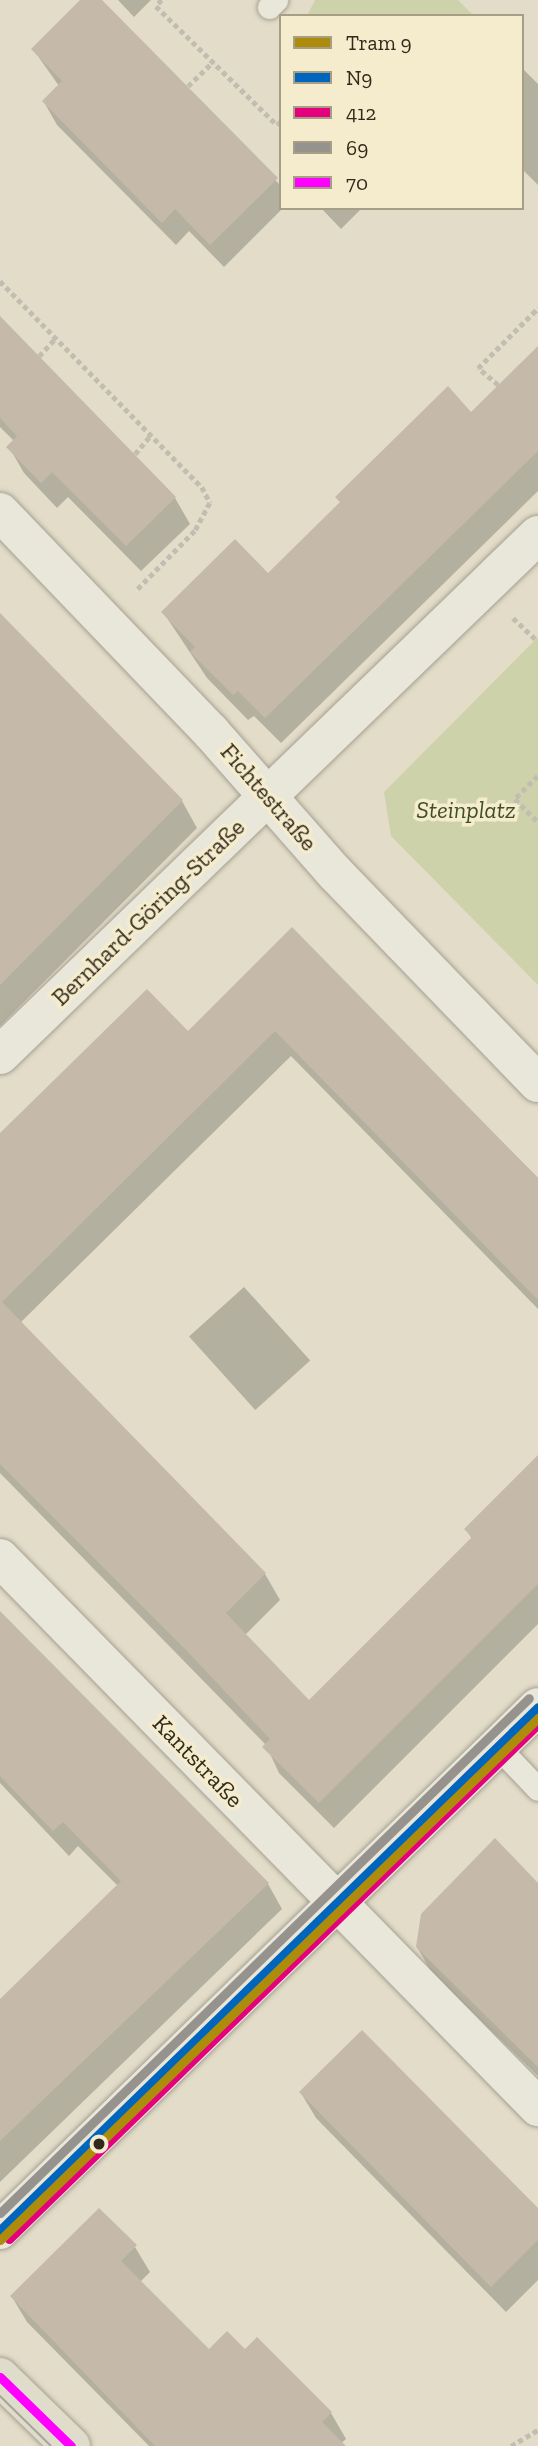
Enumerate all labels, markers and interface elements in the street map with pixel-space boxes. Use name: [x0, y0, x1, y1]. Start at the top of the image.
legend: [279, 14, 524, 210]
text: Tram 9: [346, 30, 412, 55]
text: N9: [346, 65, 372, 90]
text: 412: [346, 100, 376, 125]
text: 69: [346, 135, 368, 160]
text: 70: [346, 170, 368, 195]
street label: Fichtestraße: [215, 737, 323, 857]
park label: Steinplatz: [416, 796, 516, 824]
street label: Bernhard-Göring-Straße: [46, 812, 250, 1012]
street label: Kantstraße: [147, 1709, 249, 1813]
unlabelled marker: [88, 2133, 110, 2155]

